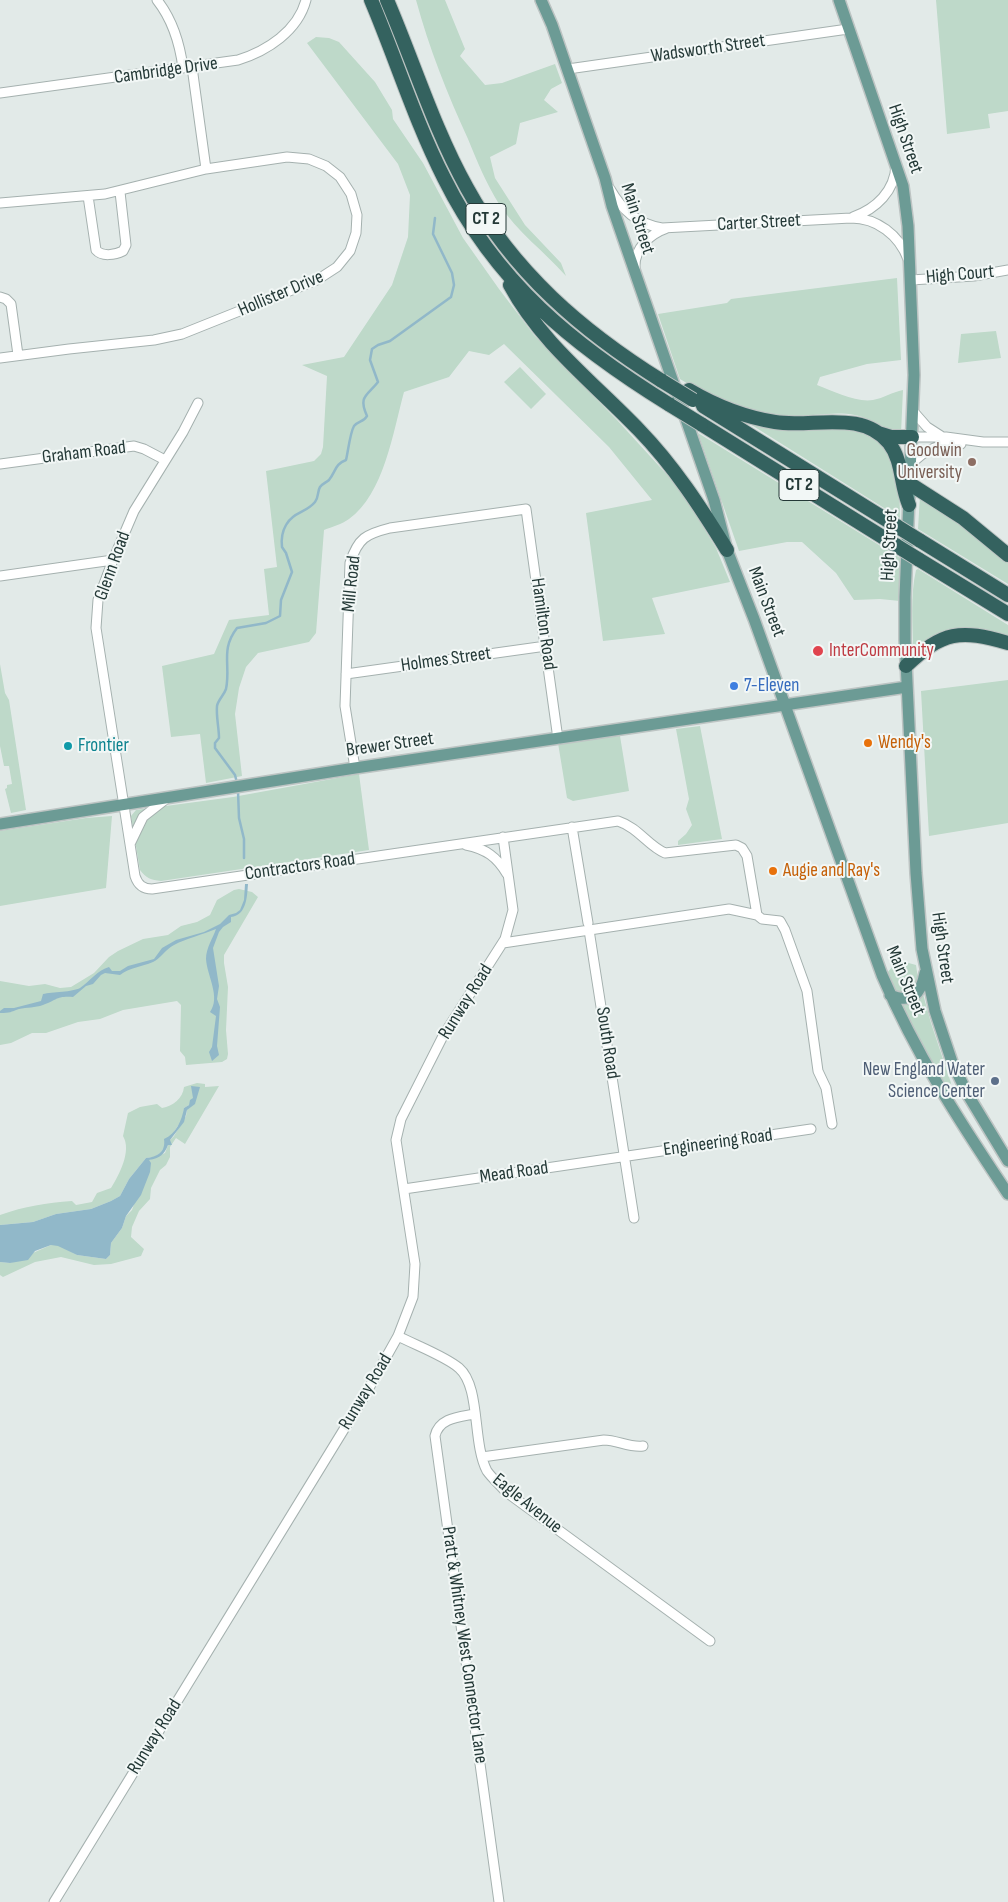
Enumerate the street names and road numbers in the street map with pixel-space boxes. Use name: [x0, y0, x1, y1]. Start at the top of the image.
street label: Wadsworth Street: [649, 30, 767, 68]
street label: Cambridge Drive: [113, 52, 219, 90]
street label: High Street: [882, 101, 928, 177]
street label: Main Street: [615, 181, 659, 257]
road number: CT 2: [466, 203, 506, 234]
street label: Carter Street: [717, 209, 801, 237]
street label: High Court: [925, 261, 995, 289]
street label: Hollister Drive: [235, 266, 327, 322]
street label: Graham Road: [41, 437, 127, 469]
road number: CT 2: [779, 470, 819, 500]
street label: High Street: [877, 508, 903, 582]
street label: Glenn Road: [90, 528, 136, 604]
street label: Mill Road: [338, 555, 366, 613]
street label: Main Street: [742, 564, 790, 640]
street label: Hamilton Road: [525, 577, 561, 671]
street label: Holmes Street: [399, 642, 493, 678]
street label: Brewer Street: [345, 728, 435, 762]
street label: Contractors Road: [243, 848, 357, 886]
street label: High Street: [926, 911, 958, 985]
street label: Main Street: [880, 943, 930, 1019]
street label: Runway Road: [434, 960, 498, 1044]
street label: South Road: [590, 1005, 624, 1081]
street label: Engineering Road: [662, 1124, 774, 1162]
street label: Mead Road: [478, 1157, 550, 1189]
street label: Runway Road: [334, 1350, 398, 1434]
street label: Eagle Avenue: [488, 1469, 566, 1539]
street label: Pratt & Whitney West Connector Lane: [436, 1525, 492, 1765]
street label: Runway Road: [123, 1695, 187, 1779]

